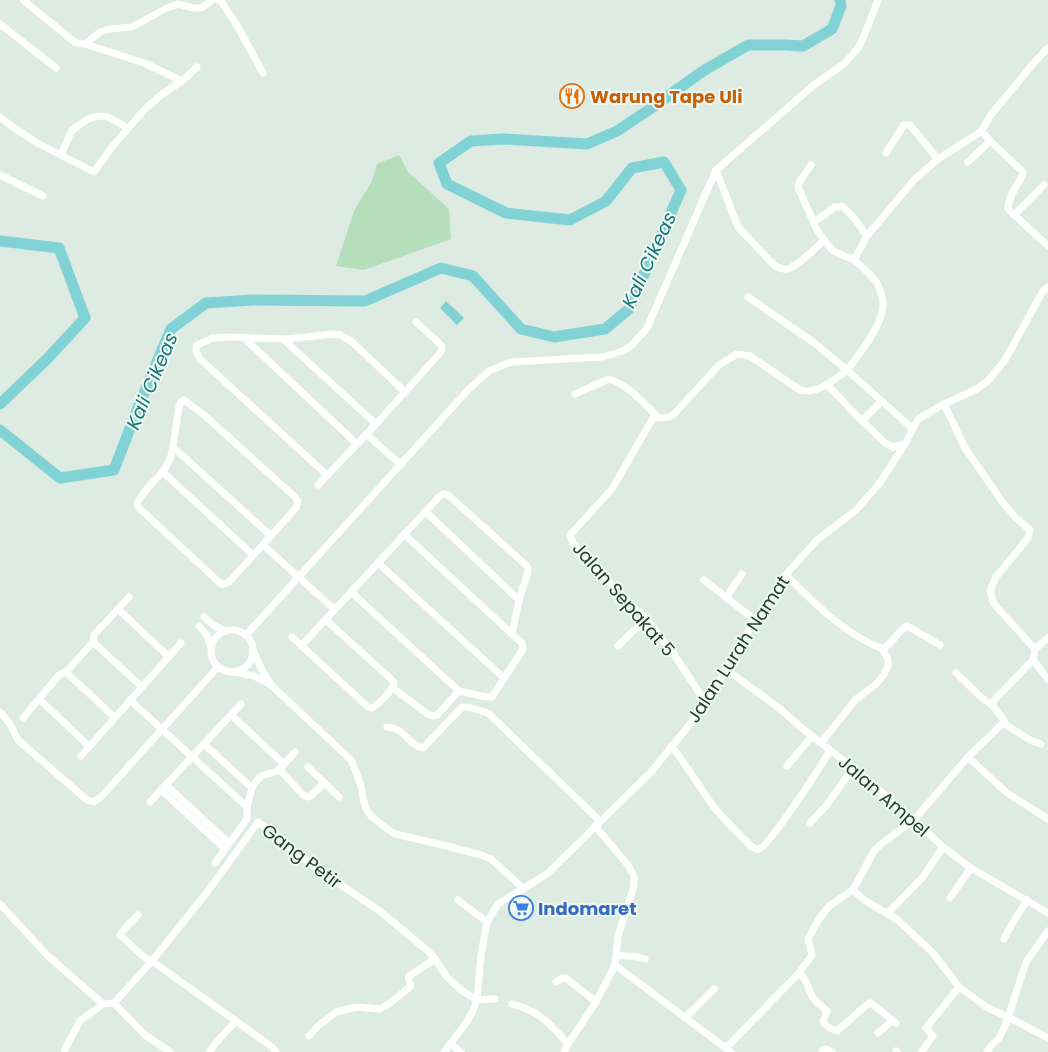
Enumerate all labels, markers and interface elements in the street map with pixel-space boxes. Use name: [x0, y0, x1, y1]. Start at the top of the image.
restaurant icon: Warung Tape Uli: [559, 83, 585, 109]
place label: Warung Tape Uli: [590, 84, 742, 109]
water label: Kali Cikeas: [615, 208, 683, 312]
water label: Kali Cikeas: [119, 328, 185, 434]
street label: Jalan Sepakat 5: [567, 536, 681, 662]
street label: Jalan Lurah Namat: [681, 570, 795, 728]
street label: Jalan Ampel: [833, 749, 935, 843]
street label: Gang Petir: [257, 818, 347, 894]
supermarket icon: Indomaret: [508, 895, 534, 921]
place label: Indomaret: [538, 896, 637, 921]

